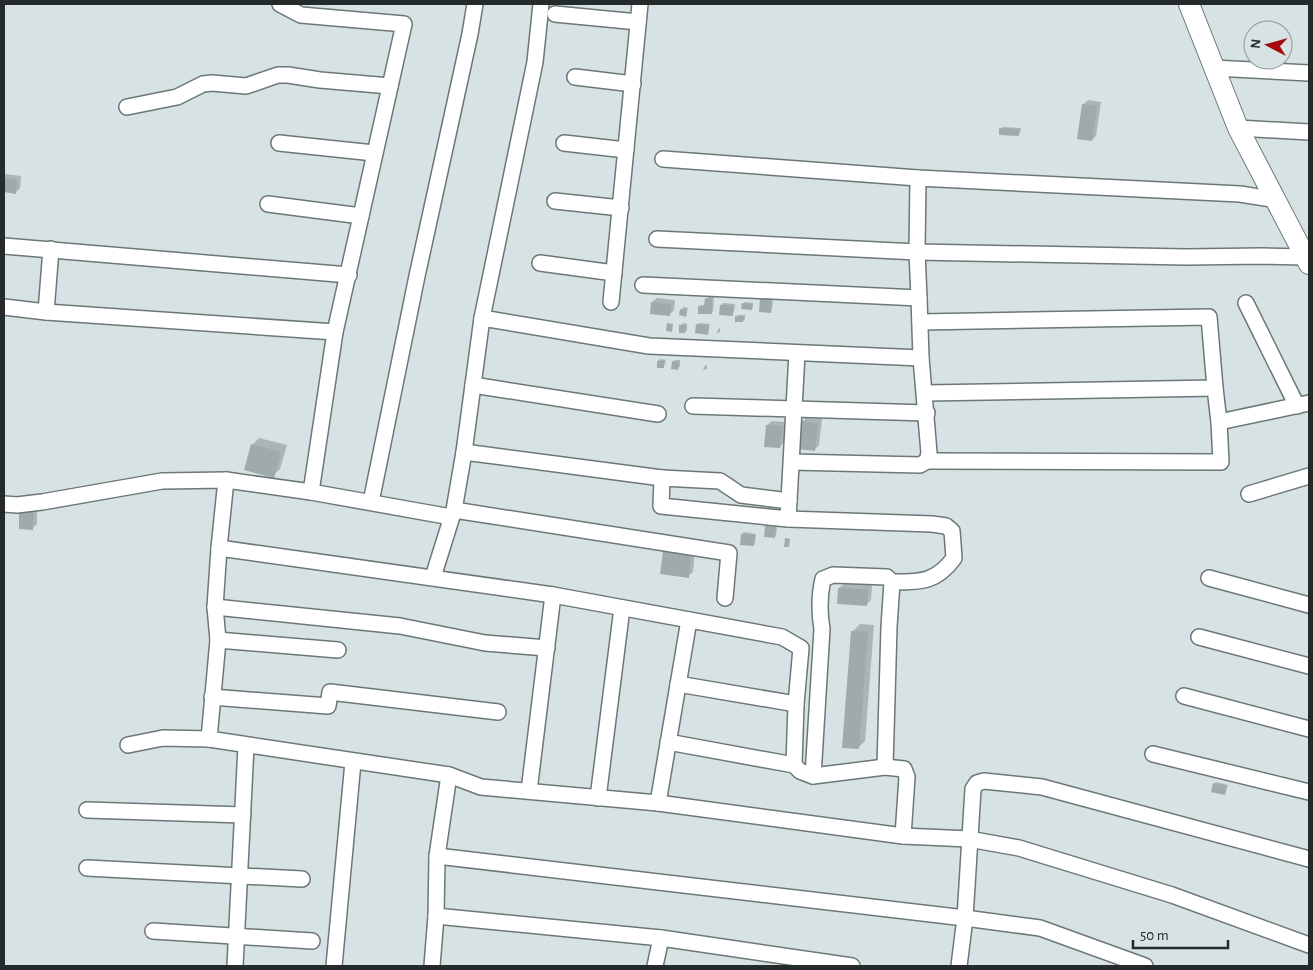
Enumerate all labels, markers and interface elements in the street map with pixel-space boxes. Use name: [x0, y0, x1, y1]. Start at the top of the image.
north arrow: [1243, 20, 1293, 70]
text: N: [1249, 38, 1264, 49]
scale bar: [1133, 918, 1228, 950]
text: 50 m: [1140, 928, 1169, 943]

